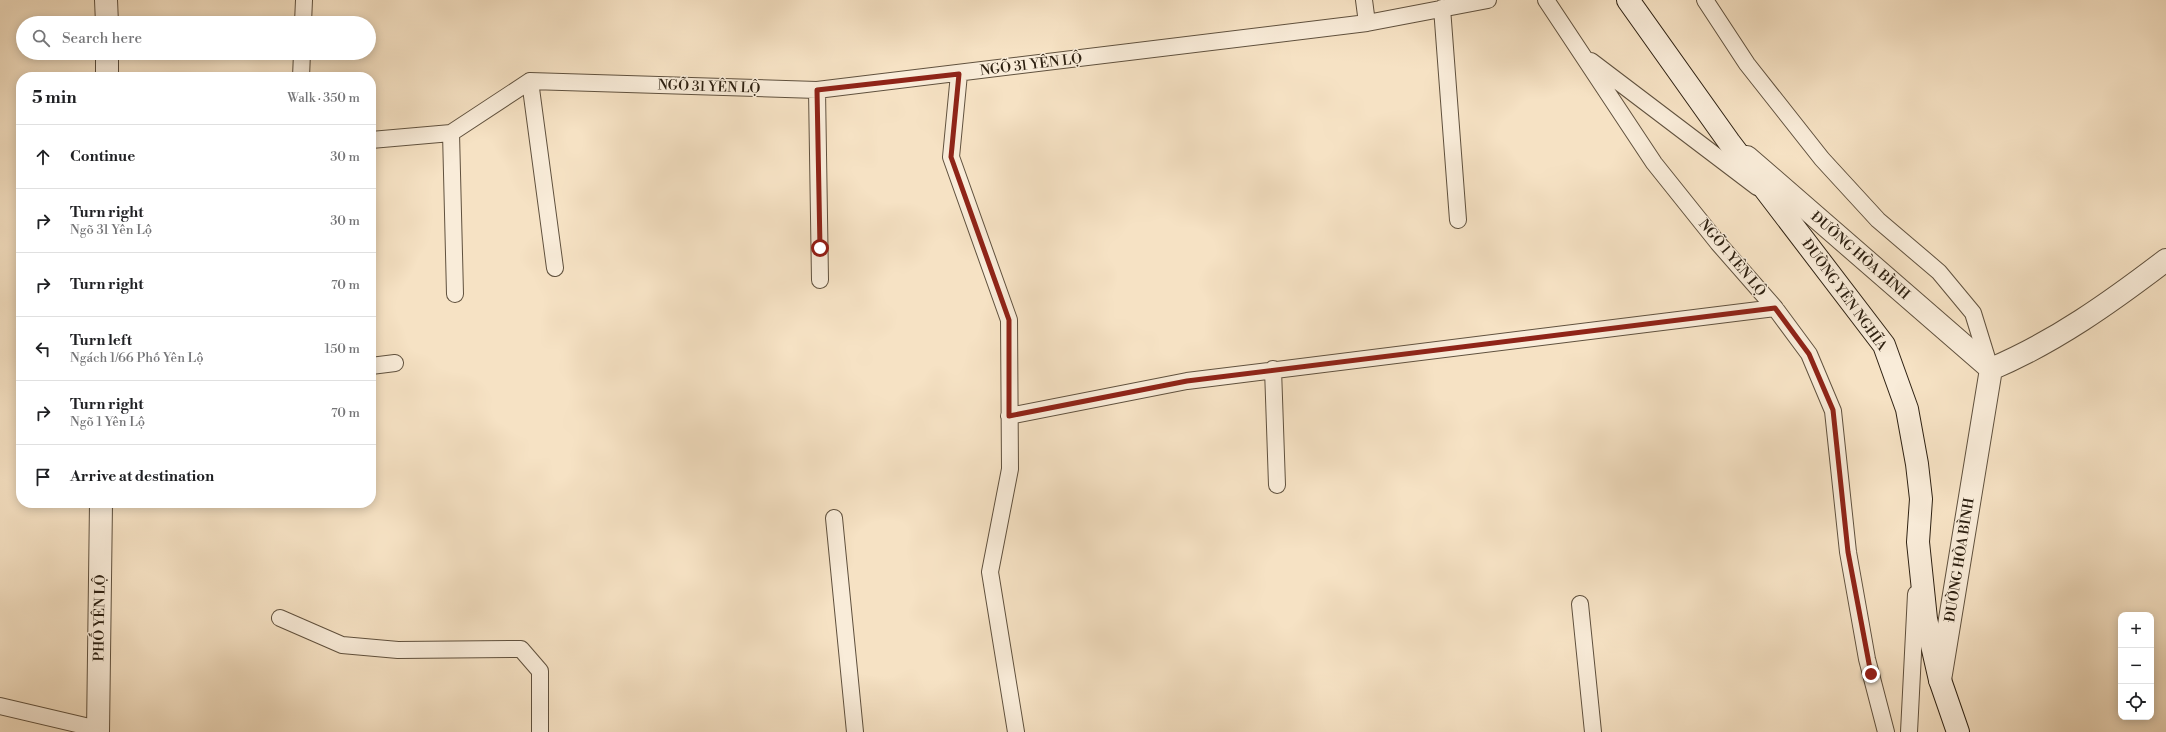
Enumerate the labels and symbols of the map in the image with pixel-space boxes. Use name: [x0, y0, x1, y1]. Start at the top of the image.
street label: NGÕ 31 YÊN LỘ: [979, 48, 1083, 80]
street label: NGÕ 31 YÊN LỘ: [657, 74, 761, 98]
street label: ĐƯỜNG HÒA BÌNH: [1807, 206, 1915, 305]
street label: NGÕ 1 YÊN LỘ: [1694, 214, 1771, 300]
street label: ĐƯỜNG YÊN NGHĨA: [1797, 234, 1892, 355]
route start: [811, 239, 829, 257]
street label: ĐƯỜNG HÒA BÌNH: [1939, 495, 1979, 623]
street label: PHỐ YÊN LỘ: [86, 574, 110, 662]
route end: [1862, 665, 1880, 683]

